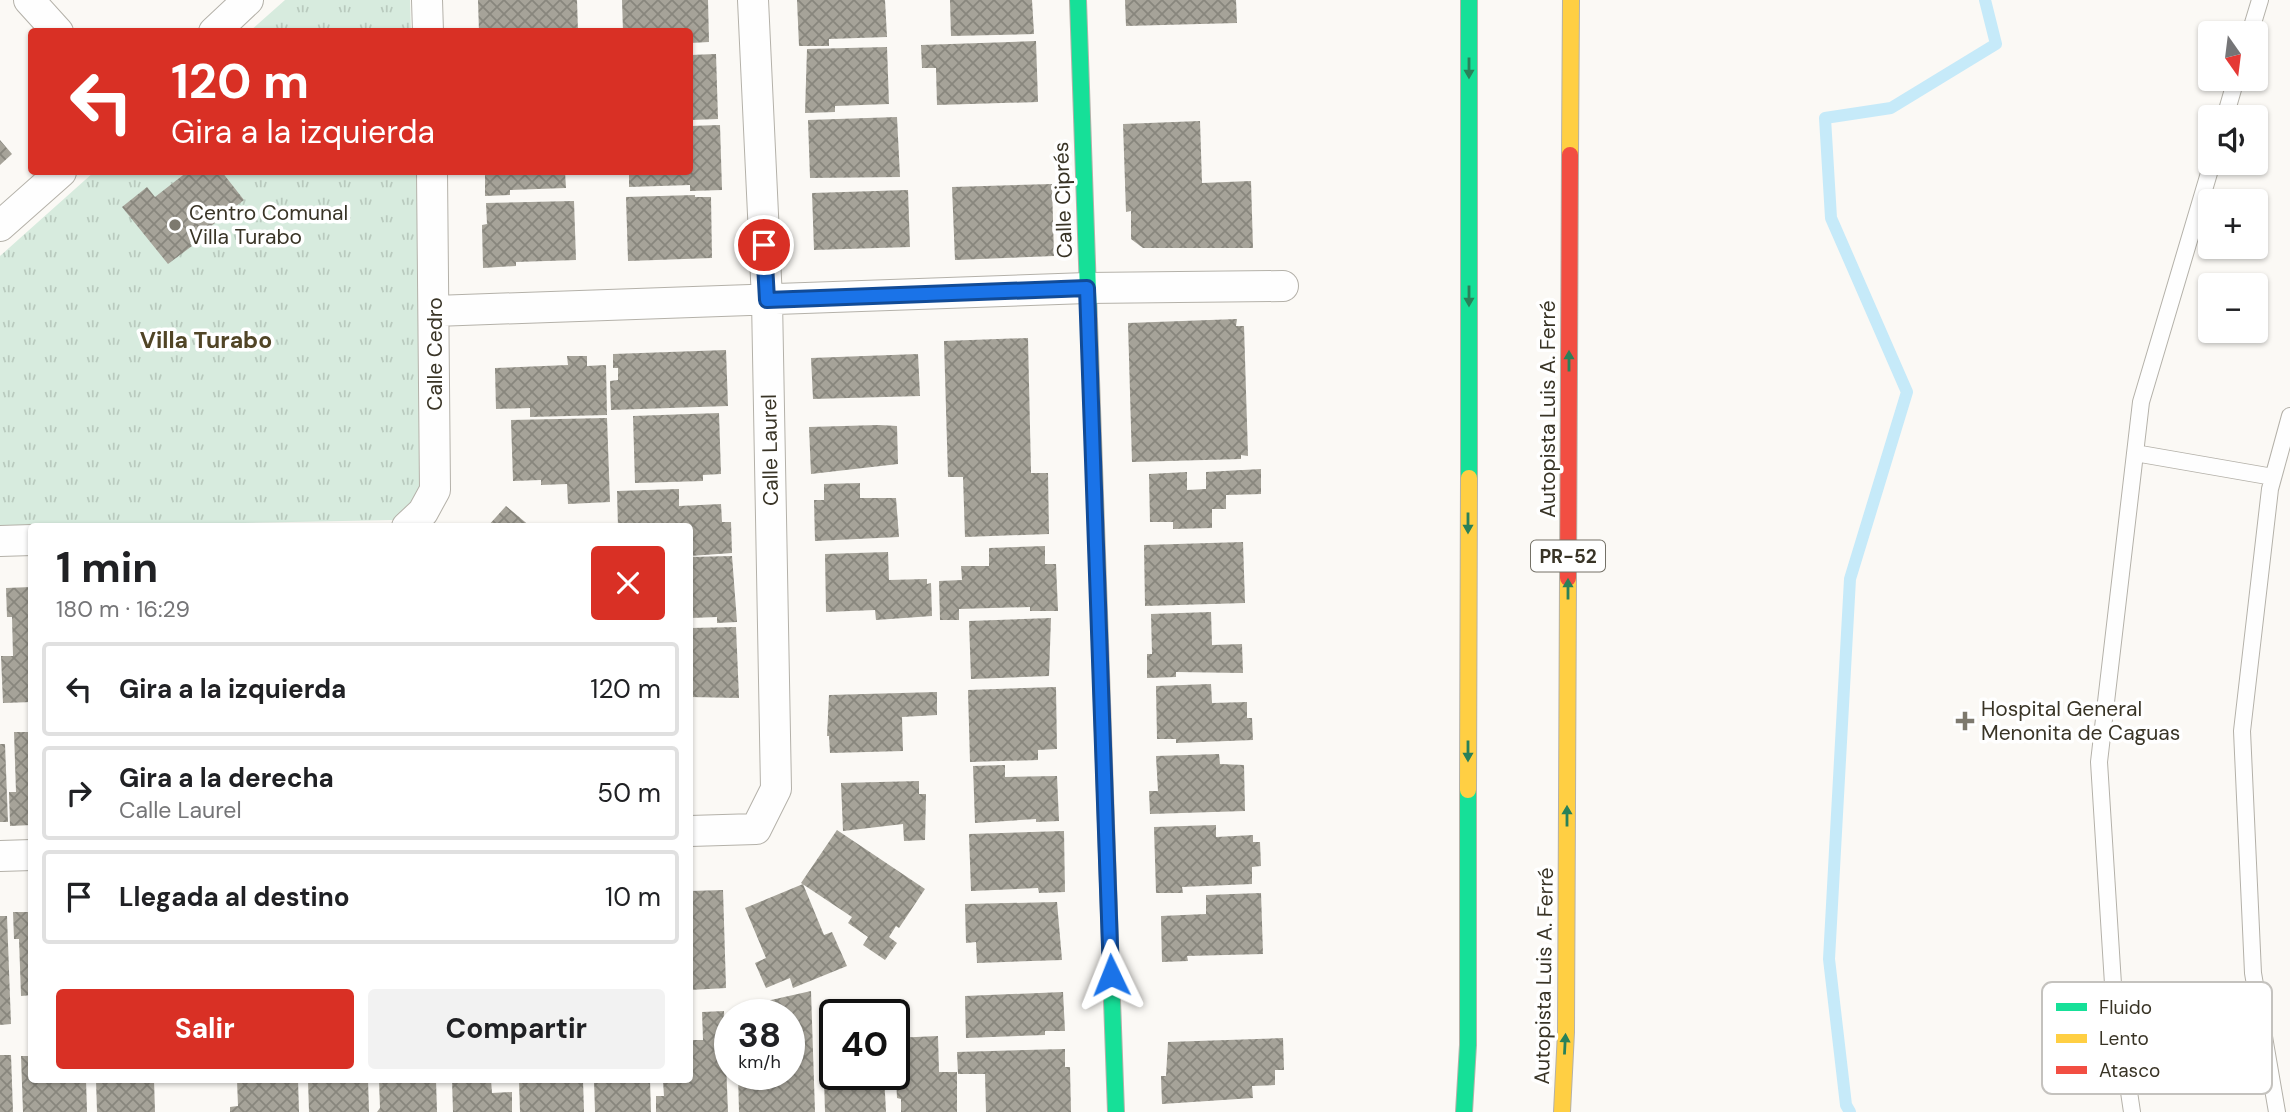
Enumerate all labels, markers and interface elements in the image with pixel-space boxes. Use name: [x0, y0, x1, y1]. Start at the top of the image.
north arrow: [2198, 21, 2268, 91]
map controls: [2198, 21, 2268, 343]
text: 120 m: [171, 49, 309, 113]
icon: left: [56, 56, 147, 147]
one-way arrow: [1463, 57, 1475, 79]
button: sound: [2198, 105, 2268, 175]
text: Gira a la izquierda: [171, 111, 435, 153]
street label: Calle Ciprés: [1047, 141, 1079, 259]
button: +: [2198, 189, 2268, 259]
place label: Centro Comunal Villa Turabo: [189, 199, 348, 251]
pin: [734, 215, 794, 275]
marker: Centro Comunal Villa Turabo: [167, 217, 183, 233]
icon: arrive: [745, 226, 783, 264]
button: −: [2198, 273, 2268, 343]
one-way arrow: [1463, 285, 1475, 307]
street label: Calle Cedro: [421, 297, 449, 411]
street label: Autopista Luis A. Ferré: [1534, 300, 1562, 518]
district label: Villa Turabo: [140, 325, 272, 355]
one-way arrow: [1563, 350, 1575, 372]
street label: Calle Laurel: [755, 394, 785, 506]
one-way arrow: [1462, 512, 1474, 534]
text: 1 min: [56, 540, 158, 595]
road number: PR-52: [1531, 540, 1605, 572]
button: close: [591, 546, 665, 620]
one-way arrow: [1562, 578, 1574, 600]
text: 180 m · 16:29: [56, 594, 190, 624]
icon: left: [60, 670, 98, 708]
text: Gira a la izquierda: [119, 672, 346, 706]
text: 120 m: [590, 672, 661, 706]
place label: Hospital General Menonita de Caguas: [1981, 695, 2180, 747]
marker: Hospital General Menonita de Caguas: [1955, 711, 1975, 731]
one-way arrow: [1462, 740, 1474, 762]
text: Gira a la derecha: [119, 761, 334, 795]
icon: right: [60, 774, 98, 812]
text: 50 m: [597, 776, 661, 810]
text: Calle Laurel: [119, 795, 242, 825]
one-way arrow: [1561, 805, 1573, 827]
street label: Autopista Luis A. Ferré: [1528, 867, 1560, 1085]
icon: arrive: [60, 878, 98, 916]
text: Llegada al destino: [119, 880, 350, 914]
text: 10 m: [605, 880, 661, 914]
position arrow: [1074, 938, 1148, 1012]
legend: [2042, 982, 2272, 1094]
button: Salir: [56, 989, 354, 1069]
button: Compartir: [368, 989, 665, 1069]
text: Fluido: [2099, 995, 2152, 1020]
speed limit sign: 40: [819, 999, 910, 1090]
text: 38: [738, 1012, 781, 1058]
text: Lento: [2099, 1026, 2149, 1051]
one-way arrow: [1560, 1033, 1571, 1055]
text: km/h: [738, 1050, 781, 1074]
text: Atasco: [2099, 1058, 2160, 1083]

